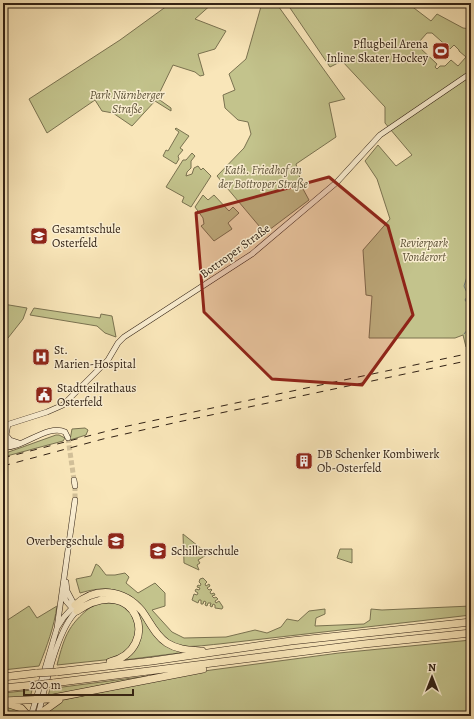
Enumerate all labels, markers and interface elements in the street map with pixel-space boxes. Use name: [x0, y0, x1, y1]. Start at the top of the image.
place label: Pflugbeil Arena Inline Skater Hockey: [326, 36, 429, 66]
sports icon: Pflugbeil Arena Inline Skater Hockey: [431, 41, 451, 61]
park label: Park Nürnberger Straße: [90, 87, 165, 117]
park label: Kath. Friedhof an der Bottroper Straße: [218, 162, 308, 192]
street label: Bottroper Straße: [197, 220, 273, 282]
place label: Gesamtschule Osterfeld: [52, 221, 121, 251]
school or university icon: Gesamtschule Osterfeld: [29, 226, 49, 246]
park label: Revierpark Vonderort: [400, 235, 449, 265]
place label: St. Marien-Hospital: [54, 342, 136, 372]
hospital icon: St. Marien-Hospital: [31, 347, 51, 367]
place label: Stadtteilrathaus Osterfeld: [57, 380, 136, 410]
public building icon: Stadtteilrathaus Osterfeld: [34, 385, 54, 405]
place label: DB Schenker Kombiwerk Ob-Osterfeld: [317, 446, 439, 476]
building icon: DB Schenker Kombiwerk Ob-Osterfeld: [294, 451, 314, 471]
school or university icon: Overbergschule: [106, 531, 126, 551]
place label: Overbergschule: [26, 533, 103, 549]
school or university icon: Schillerschule: [148, 541, 168, 561]
place label: Schillerschule: [171, 543, 239, 559]
north arrow: [412, 657, 452, 697]
text: N: [428, 660, 436, 675]
scale bar: [24, 671, 133, 697]
text: 200 m: [30, 677, 61, 693]

